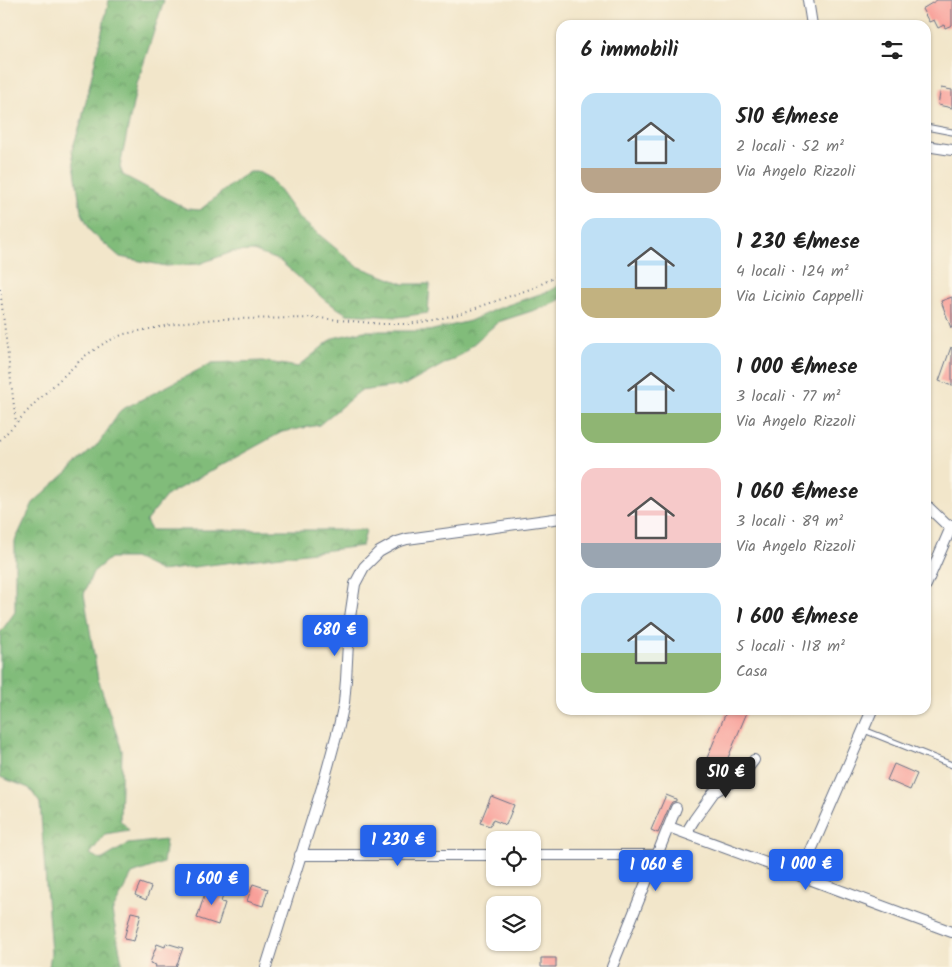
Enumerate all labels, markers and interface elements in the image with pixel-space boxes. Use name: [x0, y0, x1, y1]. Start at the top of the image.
text: 6 immobili: [581, 34, 678, 67]
icon: filters: [878, 36, 906, 64]
text: 510 €/mese: [736, 101, 839, 134]
icon: home: [621, 113, 681, 173]
text: 2 locali · 52 m²: [736, 134, 844, 159]
text: Via Angelo Rizzoli: [736, 159, 855, 184]
text: 1 230 €/mese: [736, 226, 860, 259]
icon: home: [621, 238, 681, 298]
text: 4 locali · 124 m²: [736, 259, 849, 284]
text: Via Licinio Cappelli: [736, 284, 863, 309]
text: 1 000 €/mese: [736, 351, 858, 384]
icon: home: [621, 363, 681, 423]
text: 3 locali · 77 m²: [736, 384, 841, 409]
text: Via Angelo Rizzoli: [736, 409, 855, 434]
text: 1 060 €/mese: [736, 476, 858, 509]
icon: home: [621, 488, 681, 548]
text: 3 locali · 89 m²: [736, 509, 843, 534]
text: Via Angelo Rizzoli: [736, 534, 855, 559]
text: 1 600 €/mese: [736, 601, 858, 634]
icon: home: [621, 613, 681, 673]
pin: 680 €: [300, 614, 370, 657]
text: 680 €: [314, 618, 356, 643]
text: 5 locali · 118 m²: [736, 634, 845, 659]
text: Casa: [736, 659, 767, 684]
pin: 510 €: [691, 756, 761, 799]
text: 510 €: [707, 760, 745, 785]
pin: 1 230 €: [352, 824, 444, 867]
text: 1 230 €: [371, 828, 425, 853]
map controls: [486, 831, 541, 951]
button: locate: [486, 831, 541, 886]
pin: 1 000 €: [760, 848, 852, 891]
pin: 1 060 €: [610, 850, 702, 892]
text: 1 000 €: [780, 852, 832, 877]
text: 1 060 €: [630, 853, 682, 878]
pin: 1 600 €: [166, 864, 258, 906]
text: 1 600 €: [186, 867, 238, 892]
button: layers: [486, 896, 541, 951]

